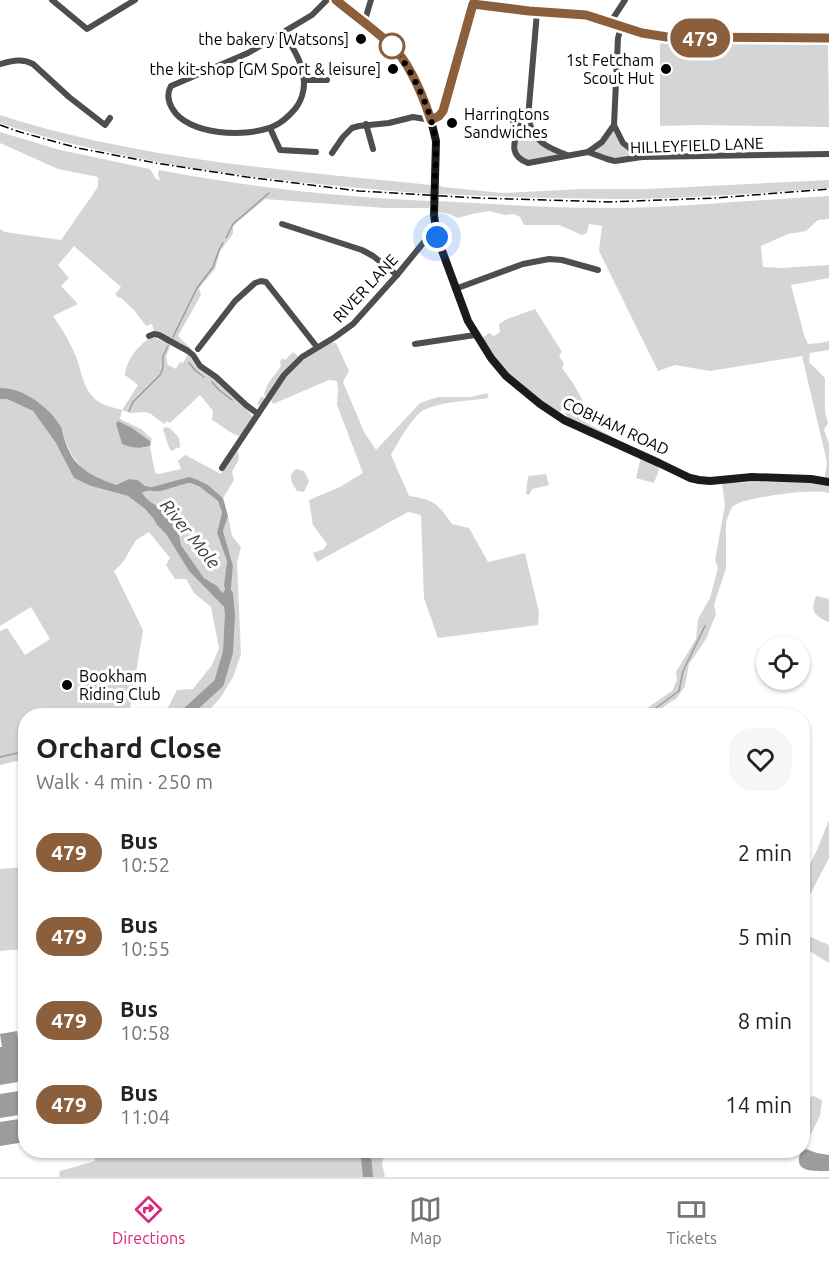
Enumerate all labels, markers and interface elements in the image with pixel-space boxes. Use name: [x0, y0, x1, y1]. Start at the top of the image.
line badge: 479: [666, 18, 734, 57]
text: 479: [682, 26, 718, 50]
place label: the bakery [Watsons]: [198, 30, 349, 48]
marker: the bakery [Watsons]: [354, 32, 368, 46]
unlabelled marker: [379, 33, 405, 59]
place label: 1st Fetcham Scout Hut: [566, 51, 655, 87]
place label: the kit-shop [GM Sport & leisure]: [149, 60, 381, 78]
marker: the kit-shop [GM Sport & leisure]: [386, 62, 400, 76]
marker: 1st Fetcham Scout Hut: [659, 62, 673, 76]
place label: Harringtons Sandwiches: [464, 105, 549, 141]
marker: Harringtons Sandwiches: [445, 116, 459, 130]
street label: HILLEYFIELD LANE: [630, 134, 764, 156]
your location: [422, 222, 452, 252]
street label: RIVER LANE: [329, 250, 401, 326]
street label: COBHAM ROAD: [560, 393, 672, 459]
water label: River Mole: [157, 495, 225, 572]
map controls: [756, 636, 810, 690]
button: locate: [756, 636, 810, 690]
place label: Bookham Riding Club: [79, 667, 161, 703]
marker: Bookham Riding Club: [60, 678, 74, 692]
button: heart: [729, 728, 792, 791]
text: Orchard Close: [36, 732, 222, 763]
text: Walk · 4 min · 250 m: [36, 770, 213, 793]
text: Bus: [120, 828, 158, 853]
text: 479: [51, 840, 87, 864]
text: 2 min: [738, 840, 792, 865]
text: 10:52: [120, 853, 170, 876]
text: Bus: [120, 912, 158, 937]
text: 479: [51, 924, 87, 948]
text: 5 min: [738, 924, 792, 949]
text: 10:55: [120, 937, 170, 960]
text: Bus: [120, 996, 158, 1021]
text: 479: [51, 1008, 87, 1032]
text: 8 min: [738, 1008, 792, 1033]
text: 10:58: [120, 1021, 170, 1044]
text: Bus: [120, 1080, 158, 1105]
text: 479: [51, 1092, 87, 1116]
text: 14 min: [725, 1092, 792, 1117]
text: 11:04: [120, 1105, 170, 1128]
tab: Directions: [112, 1193, 185, 1247]
tab: Map: [409, 1193, 442, 1247]
tab: Tickets: [666, 1193, 717, 1247]

